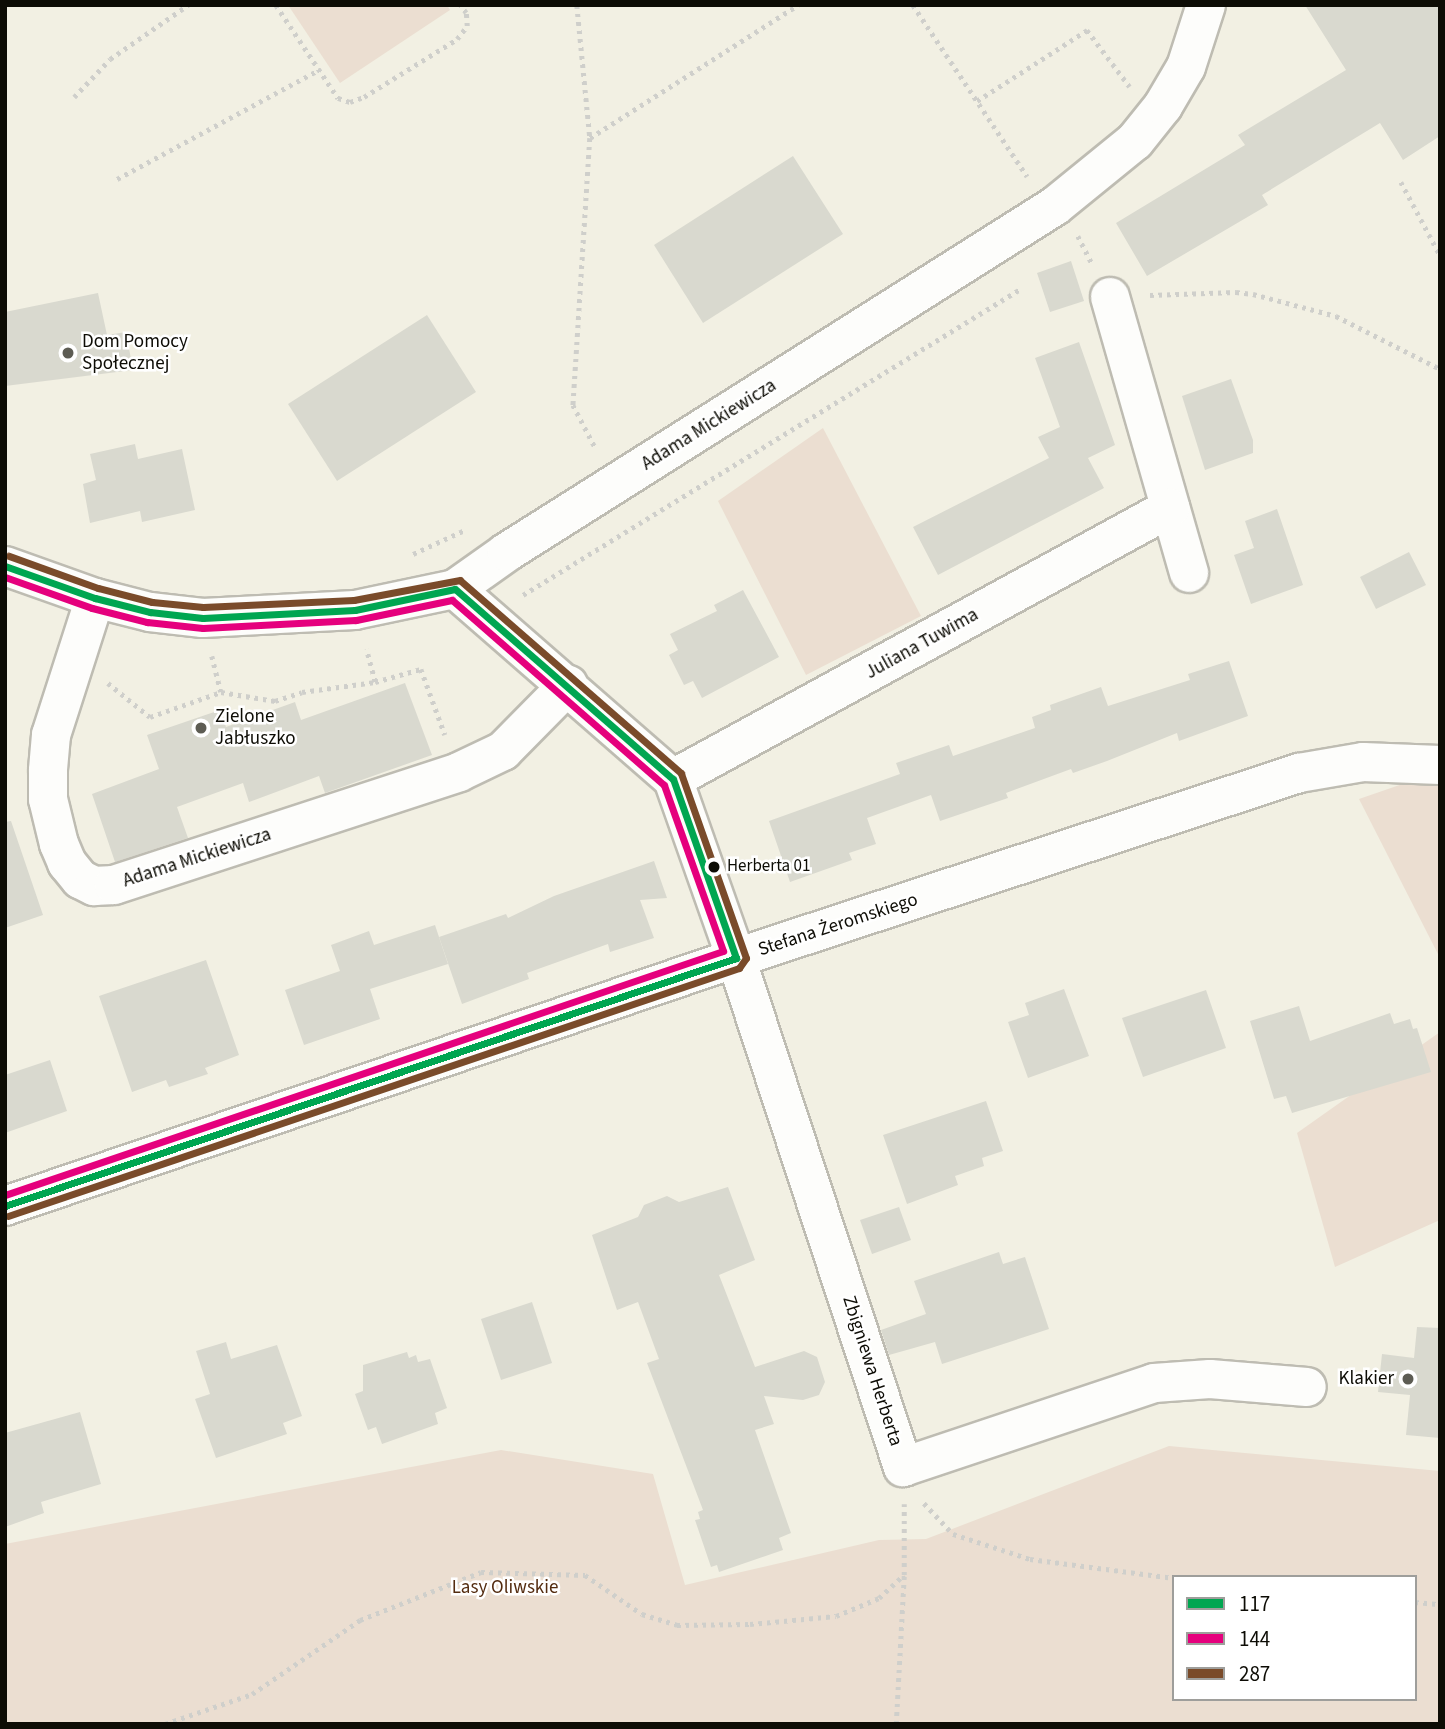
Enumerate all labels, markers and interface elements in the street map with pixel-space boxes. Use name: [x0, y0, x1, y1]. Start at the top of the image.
place label: Dom Pomocy Społecznej: [82, 331, 188, 375]
marker: Dom Pomocy Społecznej: [60, 345, 76, 361]
street label: Adama Mickiewicza: [637, 374, 781, 476]
street label: Juliana Tuwima: [862, 604, 982, 684]
place label: Zielone Jabłuszko: [215, 706, 296, 750]
marker: Zielone Jabłuszko: [193, 720, 209, 736]
street label: Adama Mickiewicza: [120, 823, 274, 893]
place label: Herberta 01: [727, 857, 810, 877]
marker: Herberta 01: [707, 860, 721, 874]
street label: Stefana Żeromskiego: [755, 888, 921, 962]
street label: Zbigniewa Herberta: [837, 1293, 907, 1449]
place label: Klakier: [1338, 1368, 1394, 1390]
marker: Klakier: [1400, 1371, 1416, 1387]
legend: [1172, 1575, 1417, 1701]
park label: Lasy Oliwskie: [452, 1577, 558, 1599]
text: 117: [1239, 1589, 1270, 1619]
text: 144: [1239, 1624, 1270, 1654]
text: 287: [1239, 1659, 1270, 1689]

